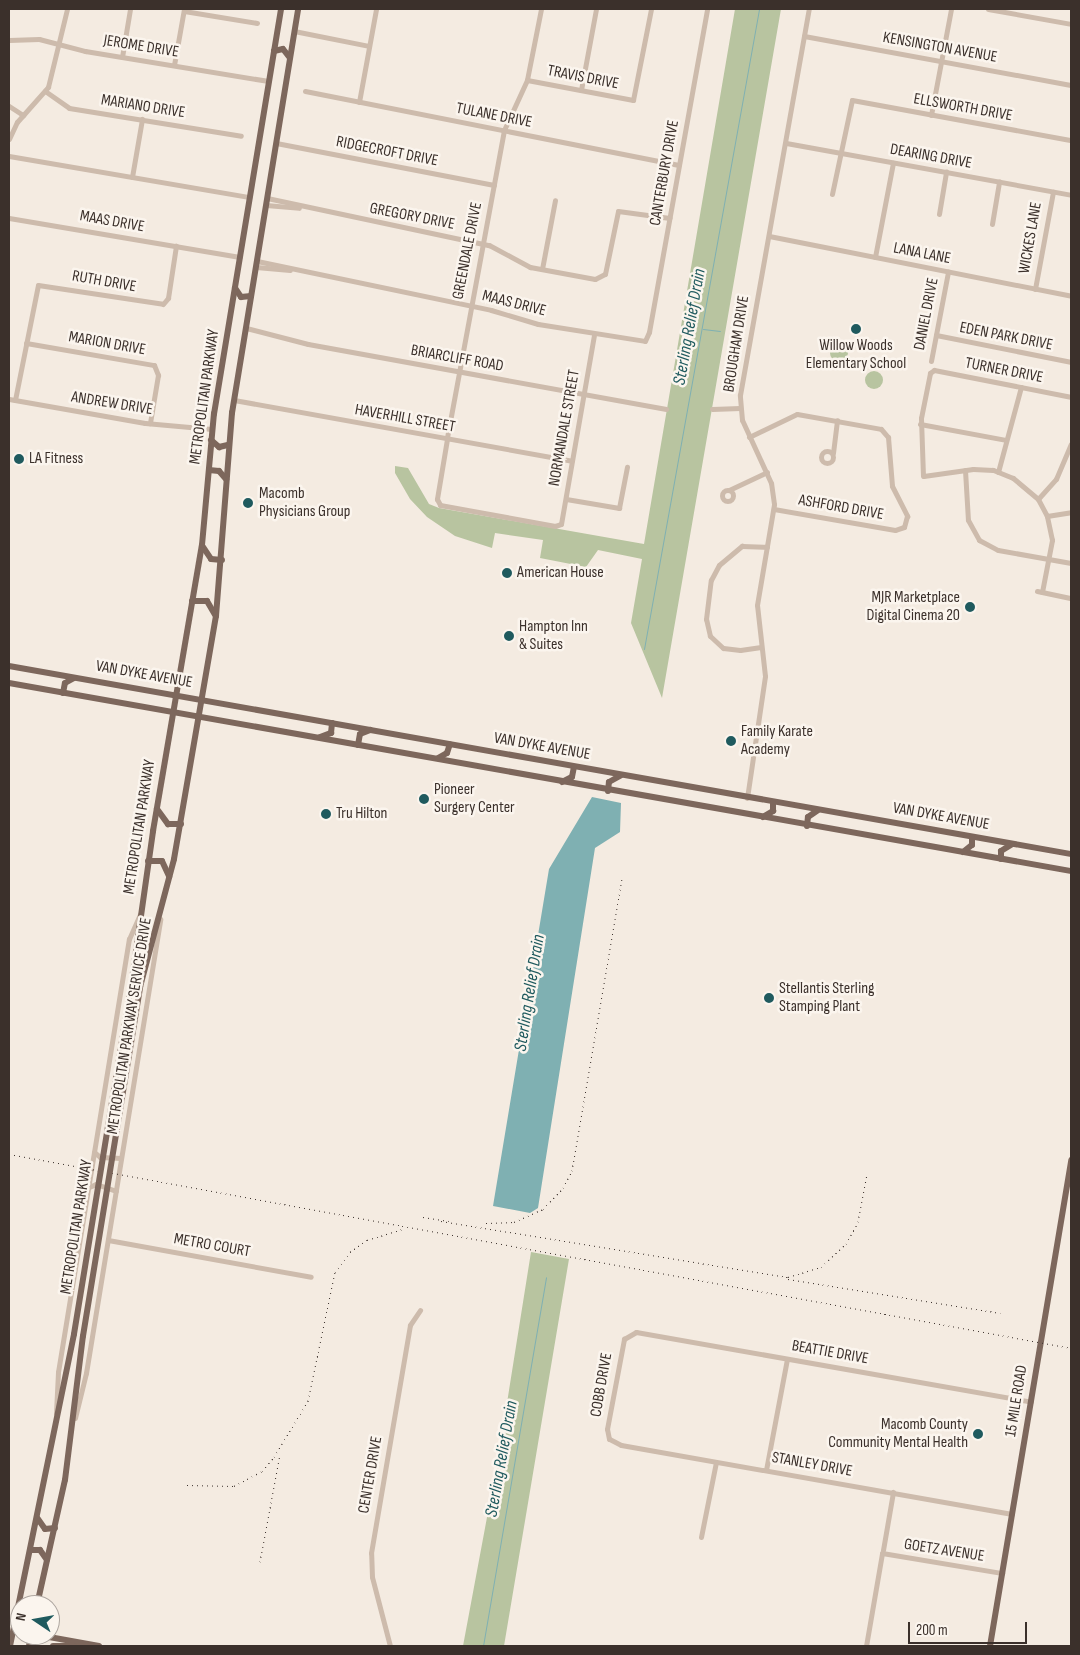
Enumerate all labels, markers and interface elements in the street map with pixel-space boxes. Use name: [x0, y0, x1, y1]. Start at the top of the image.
street label: KENSINGTON AVENUE: [881, 29, 999, 67]
street label: JEROME DRIVE: [102, 32, 180, 62]
street label: TRAVIS DRIVE: [546, 62, 620, 94]
street label: ELLSWORTH DRIVE: [912, 90, 1014, 126]
street label: MARIANO DRIVE: [100, 91, 186, 123]
street label: TULANE DRIVE: [454, 99, 534, 133]
street label: CANTERBURY DRIVE: [646, 119, 684, 227]
street label: RIDGECROFT DRIVE: [334, 133, 440, 171]
street label: DEARING DRIVE: [889, 140, 973, 174]
street label: GREGORY DRIVE: [368, 199, 456, 235]
street label: GREENDALE DRIVE: [449, 201, 487, 301]
street label: WICKES LANE: [1015, 201, 1047, 275]
street label: MAAS DRIVE: [78, 207, 146, 237]
street label: LANA LANE: [892, 239, 952, 269]
street label: RUTH DRIVE: [70, 267, 138, 297]
water label: Sterling Relief Drain: [669, 267, 711, 387]
street label: DANIEL DRIVE: [911, 276, 943, 352]
street label: MAAS DRIVE: [480, 287, 548, 321]
street label: BROUGHAM DRIVE: [720, 294, 754, 394]
street label: EDEN PARK DRIVE: [958, 319, 1054, 355]
marker: Willow Woods Elementary School: [850, 323, 862, 335]
street label: MARION DRIVE: [67, 328, 147, 360]
street label: METROPOLITAN PARKWAY: [186, 328, 224, 466]
place label: Willow Woods Elementary School: [806, 336, 906, 374]
street label: BRIARCLIFF ROAD: [409, 341, 505, 377]
street label: TURNER DRIVE: [964, 354, 1044, 388]
street label: NORMANDALE STREET: [545, 368, 585, 488]
street label: ANDREW DRIVE: [70, 388, 154, 420]
street label: HAVERHILL STREET: [353, 401, 457, 437]
place label: LA Fitness: [29, 449, 83, 469]
marker: LA Fitness: [13, 453, 25, 465]
place label: Macomb Physicians Group: [259, 484, 350, 522]
street label: ASHFORD DRIVE: [797, 491, 885, 525]
marker: Macomb Physicians Group: [241, 496, 255, 510]
place label: American House: [517, 563, 604, 583]
marker: American House: [501, 567, 513, 579]
place label: MJR Marketplace Digital Cinema 20: [867, 588, 960, 626]
marker: MJR Marketplace Digital Cinema 20: [964, 601, 976, 613]
place label: Hampton Inn & Suites: [519, 617, 588, 655]
marker: Hampton Inn & Suites: [503, 630, 515, 642]
street label: VAN DYKE AVENUE: [94, 657, 194, 693]
place label: Family Karate Academy: [741, 722, 813, 760]
street label: VAN DYKE AVENUE: [492, 729, 592, 765]
marker: Family Karate Academy: [725, 735, 737, 747]
street label: METROPOLITAN PARKWAY: [120, 758, 160, 896]
place label: Pioneer Surgery Center: [434, 780, 515, 818]
marker: Pioneer Surgery Center: [418, 793, 430, 805]
street label: VAN DYKE AVENUE: [891, 799, 991, 835]
place label: Tru Hilton: [336, 804, 387, 824]
marker: Tru Hilton: [320, 808, 332, 820]
street label: METROPOLITAN PARKWAY SERVICE DRIVE: [103, 916, 157, 1136]
water label: Sterling Relief Drain: [510, 933, 550, 1053]
place label: Stellantis Sterling Stamping Plant: [779, 979, 874, 1017]
marker: Stellantis Sterling Stamping Plant: [763, 992, 775, 1004]
street label: METROPOLITAN PARKWAY: [57, 1158, 97, 1296]
street label: METRO COURT: [172, 1230, 252, 1262]
street label: BEATTIE DRIVE: [790, 1337, 870, 1369]
street label: COBB DRIVE: [587, 1352, 617, 1418]
street label: 15 MILE ROAD: [1002, 1364, 1032, 1438]
water label: Sterling Relief Drain: [481, 1399, 523, 1519]
place label: Macomb County Community Mental Health: [828, 1415, 968, 1453]
marker: Macomb County Community Mental Health: [972, 1428, 984, 1440]
street label: CENTER DRIVE: [355, 1435, 387, 1515]
street label: STANLEY DRIVE: [770, 1448, 854, 1482]
street label: GOETZ AVENUE: [902, 1535, 986, 1567]
north arrow: [10, 1595, 60, 1645]
text: N: [12, 1612, 30, 1622]
scale bar: [910, 1612, 1029, 1644]
text: 200 m: [916, 1621, 948, 1640]

